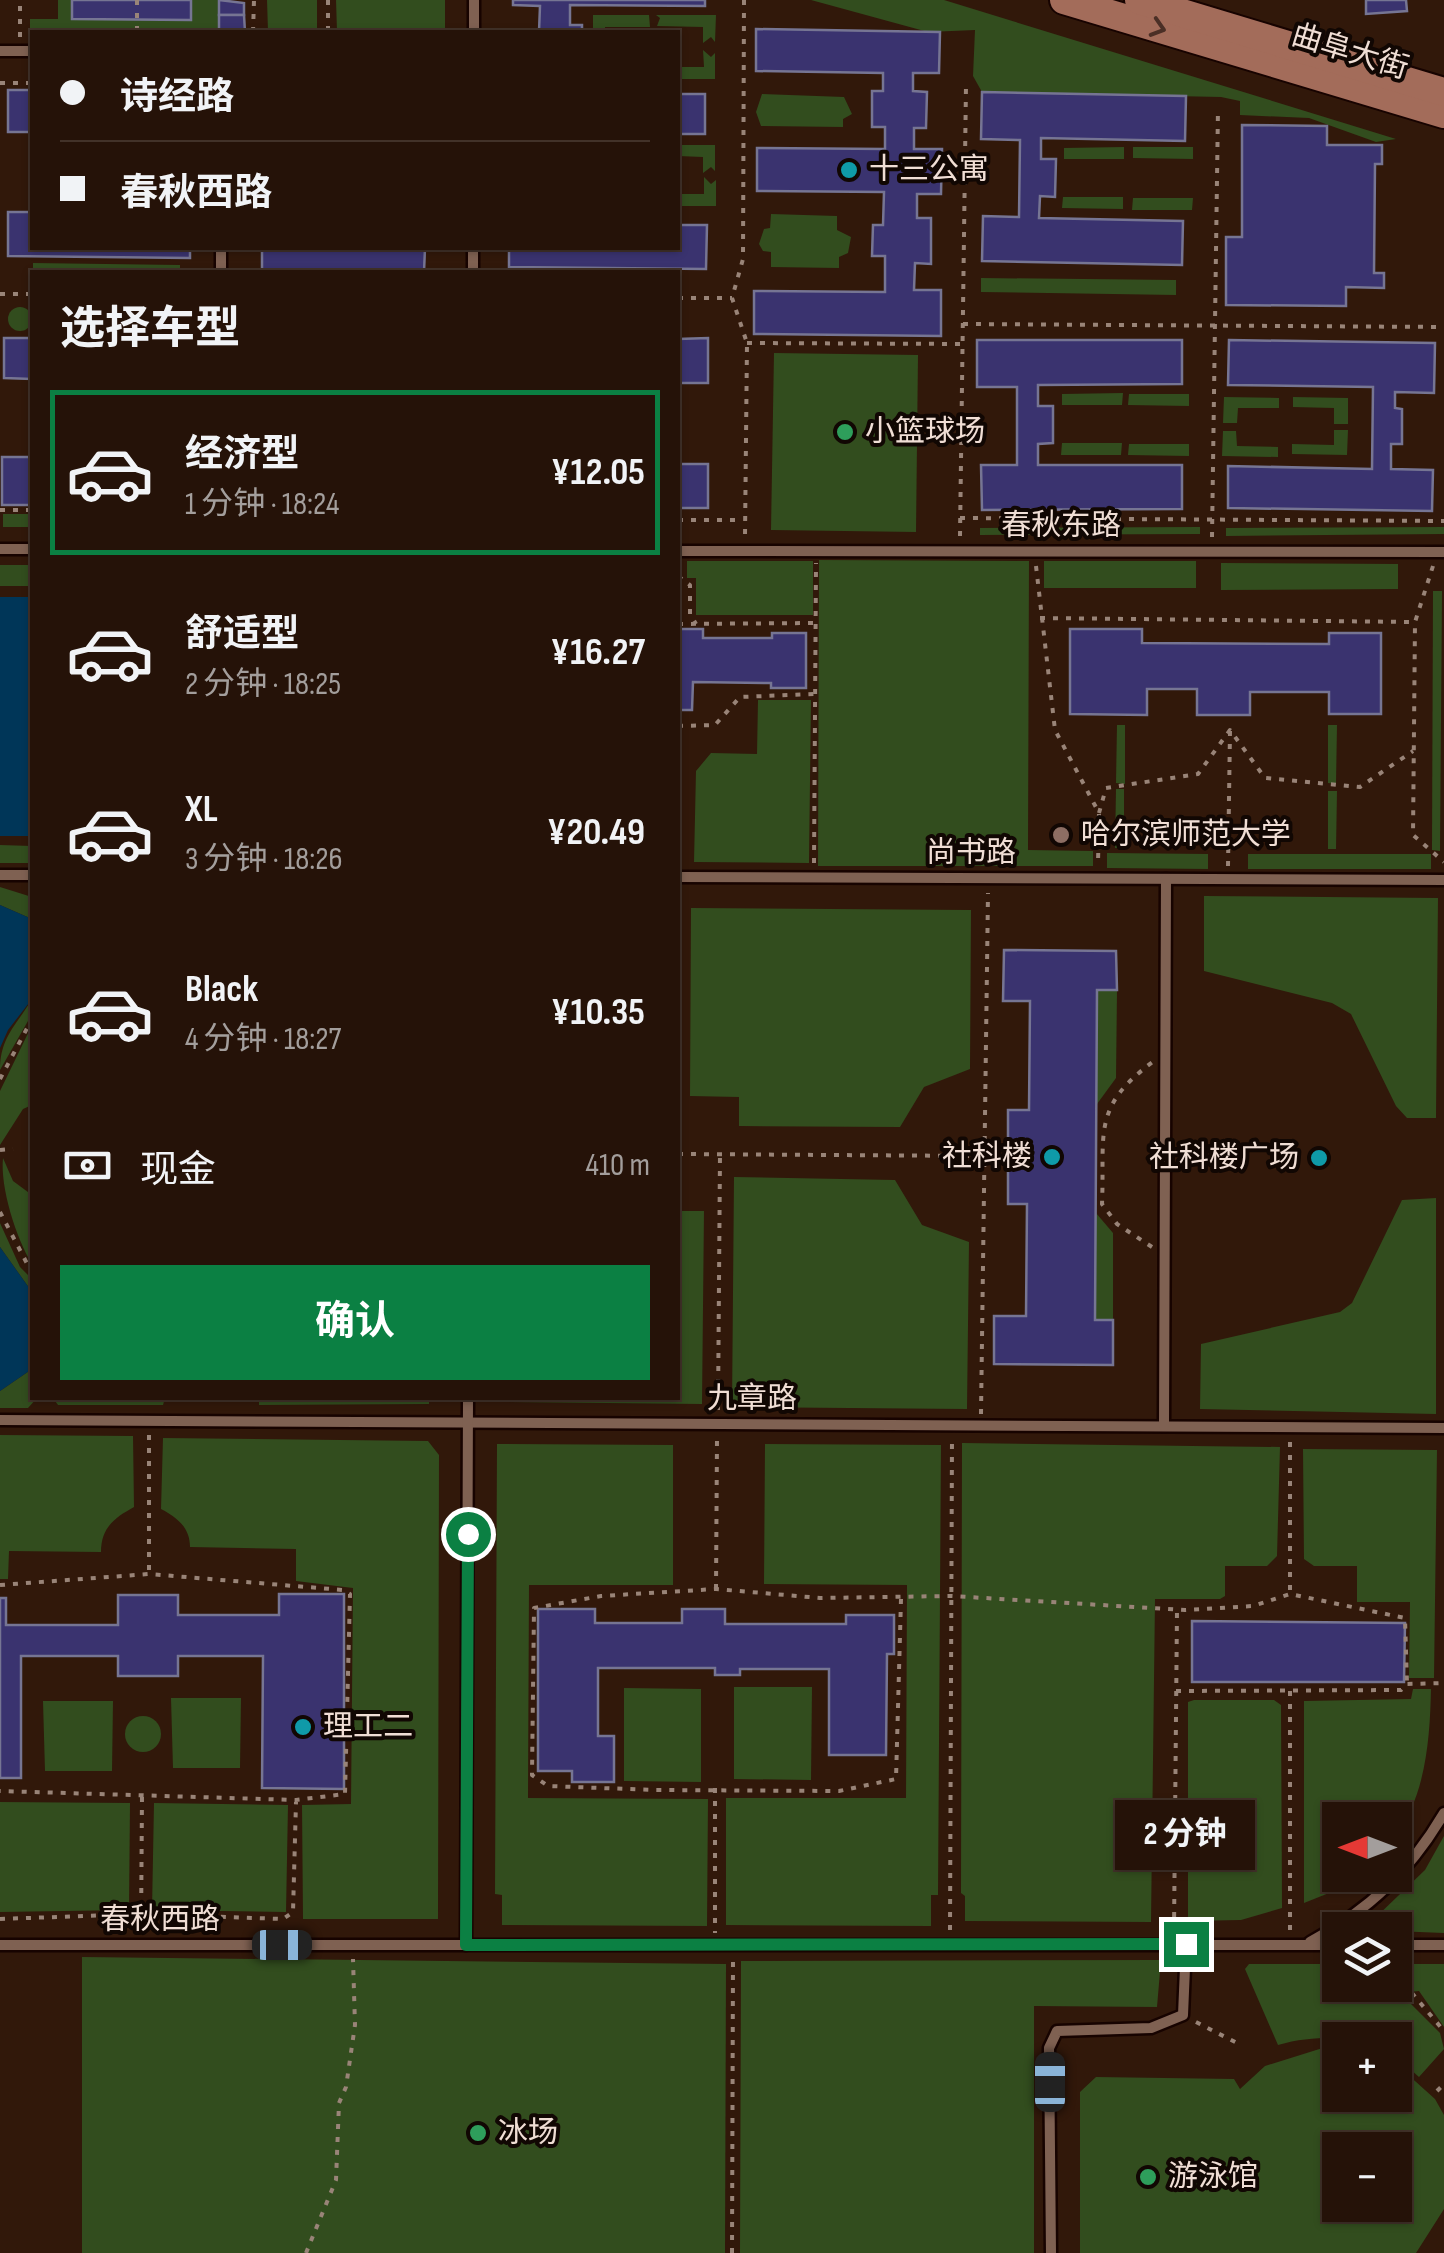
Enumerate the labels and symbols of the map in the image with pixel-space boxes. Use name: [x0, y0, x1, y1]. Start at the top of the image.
one-way arrow: [1148, 16, 1165, 37]
street label: 曲阜大街: [1287, 17, 1413, 87]
place label: 十三公寓: [869, 152, 989, 188]
marker: 十三公寓: [838, 159, 860, 181]
place label: 小篮球场: [865, 414, 985, 450]
marker: 小篮球场: [834, 421, 856, 443]
street label: 春秋东路: [1001, 508, 1121, 544]
place label: 哈尔滨师范大学: [1081, 817, 1291, 853]
marker: 哈尔滨师范大学: [1050, 824, 1072, 846]
street label: 尚书路: [926, 835, 1016, 871]
place label: 社科楼: [942, 1139, 1032, 1175]
place label: 社科楼广场: [1149, 1140, 1299, 1176]
marker: 社科楼: [1041, 1146, 1063, 1168]
marker: 社科楼广场: [1308, 1147, 1330, 1169]
street label: 九章路: [707, 1381, 797, 1417]
route start: [446, 1512, 491, 1557]
place label: 理工二: [323, 1709, 413, 1745]
marker: 理工二: [292, 1716, 314, 1738]
callout: 2 分钟: [1116, 1799, 1256, 1869]
north arrow: [1322, 1802, 1412, 1892]
street label: 春秋西路: [100, 1902, 220, 1938]
route end: [1164, 1922, 1209, 1967]
car: [252, 1930, 312, 1960]
car: [1035, 2052, 1065, 2112]
place label: 冰场: [498, 2115, 558, 2151]
marker: 冰场: [467, 2122, 489, 2144]
place label: 游泳馆: [1168, 2159, 1258, 2195]
marker: 游泳馆: [1137, 2166, 1159, 2188]

